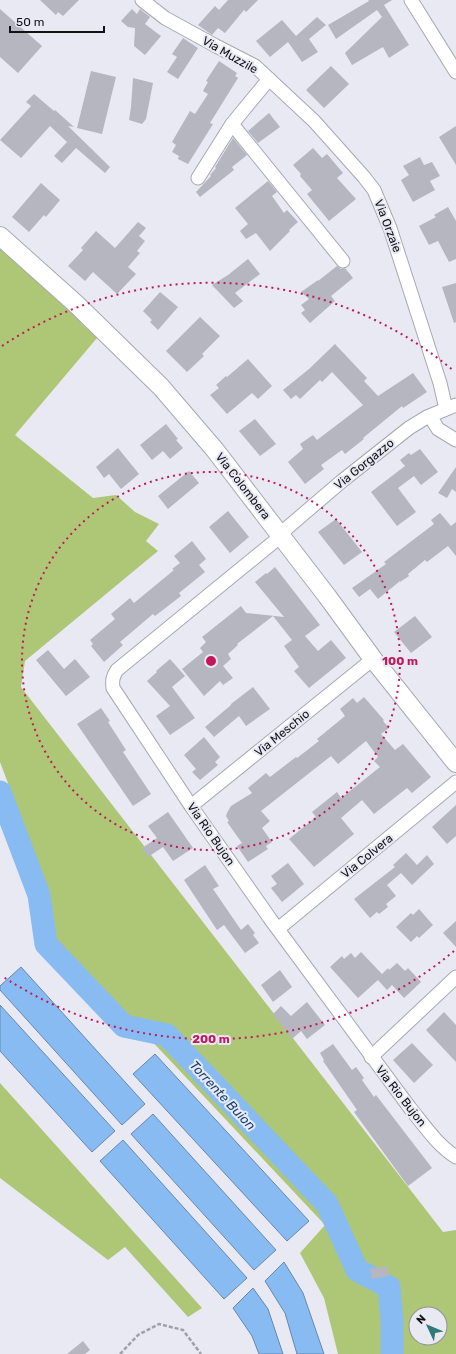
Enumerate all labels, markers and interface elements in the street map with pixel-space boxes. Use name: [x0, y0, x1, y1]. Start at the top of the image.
scale bar: [10, 8, 104, 34]
text: 50 m: [16, 15, 44, 29]
street label: Via Muzzile: [200, 33, 260, 77]
street label: Via Orzaie: [372, 198, 405, 255]
street label: Via Gorgazzo: [331, 436, 397, 492]
street label: Via Colombera: [213, 450, 273, 522]
centre of rings: [204, 654, 218, 668]
text: 100 m: [382, 654, 418, 668]
street label: Via Meschio: [252, 707, 312, 759]
street label: Via Rio Bujon: [184, 800, 238, 868]
street label: Via Colvera: [338, 831, 396, 881]
text: 200 m: [192, 1032, 230, 1046]
water label: Torrente Buion: [187, 1058, 259, 1133]
street label: Via Rio Bujon: [373, 1063, 429, 1129]
north arrow: [408, 1306, 448, 1346]
text: N: [414, 1312, 429, 1327]

